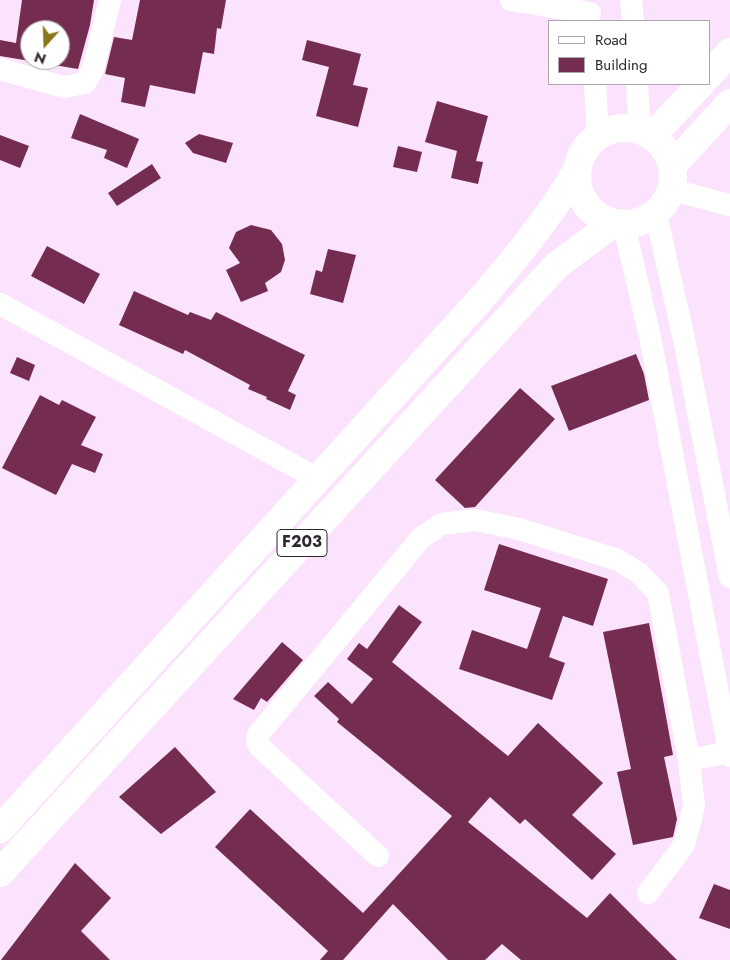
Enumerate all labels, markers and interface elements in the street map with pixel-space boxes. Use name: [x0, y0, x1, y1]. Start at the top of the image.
north arrow: [20, 20, 70, 70]
legend: [548, 20, 710, 85]
text: Road: [595, 29, 627, 51]
text: N: [32, 47, 49, 69]
text: Building: [595, 54, 647, 76]
road number: F203: [277, 530, 327, 556]

